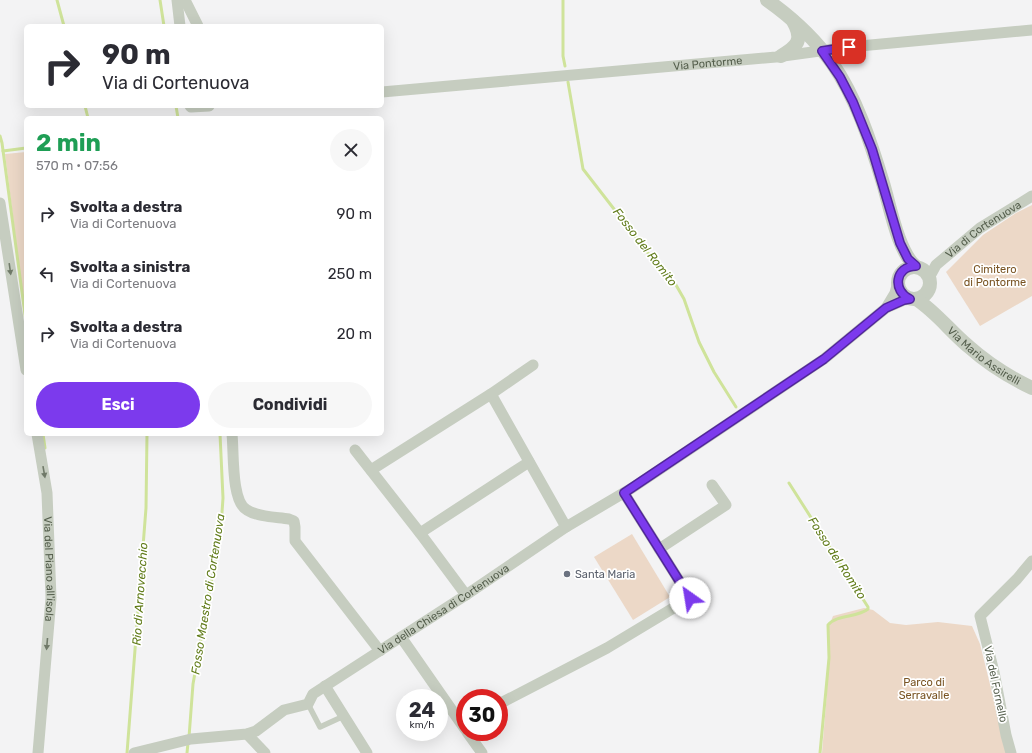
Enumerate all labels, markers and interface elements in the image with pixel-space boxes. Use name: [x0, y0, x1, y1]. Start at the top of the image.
pin: [832, 30, 866, 64]
icon: arrive: [838, 36, 860, 58]
text: 90 m: [102, 38, 171, 71]
icon: right: [36, 40, 88, 92]
street label: Via Pontorme: [673, 54, 743, 73]
text: Via di Cortenuova: [102, 72, 249, 94]
text: 2 min: [36, 129, 101, 157]
button: close: [330, 129, 372, 171]
text: 570 m · 07:56: [36, 158, 118, 173]
text: Svolta a destra: [70, 198, 182, 216]
street label: Via di Cortenuova: [943, 198, 1024, 261]
icon: right: [36, 203, 58, 225]
text: 90 m: [337, 205, 372, 223]
water label: Fosso del Romito: [610, 205, 680, 289]
text: Via di Cortenuova: [70, 216, 177, 231]
text: Svolta a sinistra: [70, 258, 190, 276]
one-way arrow: [7, 263, 13, 275]
icon: left: [36, 263, 58, 285]
park label: Cimitero di Pontorme: [964, 263, 1026, 289]
text: 250 m: [328, 265, 372, 283]
text: Via di Cortenuova: [70, 276, 177, 291]
text: Svolta a destra: [70, 318, 182, 336]
icon: right: [36, 323, 58, 345]
street label: Via Mario Assirelli: [944, 324, 1023, 388]
text: 20 m: [337, 325, 372, 343]
text: Via di Cortenuova: [70, 336, 177, 351]
button: Esci: [36, 382, 200, 428]
button: Condividi: [208, 382, 372, 428]
one-way arrow: [41, 466, 47, 479]
water label: Fosso Maestro di Cortenuova: [188, 513, 228, 675]
water label: Fosso del Romito: [805, 514, 869, 602]
street label: Via del Piano all'isola: [41, 516, 57, 622]
water label: Rio di Arnovecchio: [129, 542, 151, 646]
street label: Via della Chiesa di Cortenuova: [376, 562, 512, 657]
place label: Santa Maria: [575, 568, 635, 581]
marker: Santa Maria: [562, 569, 572, 579]
position arrow: [669, 577, 711, 619]
one-way arrow: [44, 638, 50, 650]
street label: Via del Fornello: [981, 645, 1010, 724]
park label: Parco di Serravalle: [899, 676, 949, 702]
speed limit sign: 30: [456, 689, 508, 741]
text: 24: [409, 698, 435, 722]
text: km/h: [410, 719, 434, 731]

